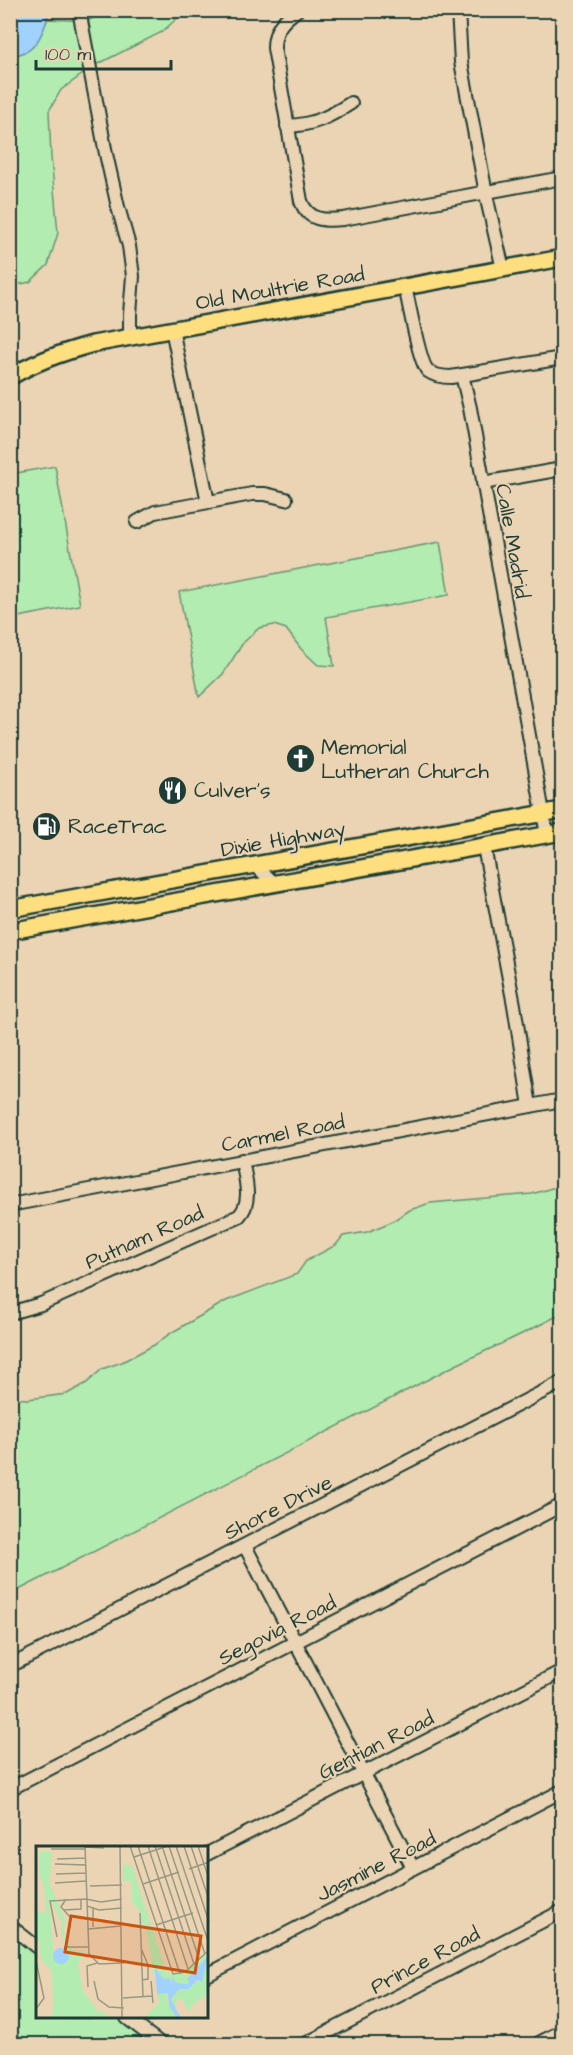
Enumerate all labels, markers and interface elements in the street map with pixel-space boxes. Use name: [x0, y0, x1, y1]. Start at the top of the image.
scale bar: [36, 33, 171, 71]
text: 100 m: [45, 42, 91, 67]
street label: Old Moultrie Road: [193, 259, 367, 318]
street label: Calle Madrid: [488, 481, 537, 601]
place label: Memorial Lutheran Church: [321, 733, 489, 786]
church icon: Memorial Lutheran Church: [284, 743, 316, 775]
restaurant icon: Culver's: [157, 774, 189, 806]
place label: Culver's: [194, 776, 271, 805]
fuel station icon: RaceTrac: [31, 810, 63, 842]
place label: RaceTrac: [68, 812, 167, 841]
street label: Dixie Highway: [219, 814, 348, 867]
street label: Carmel Road: [219, 1107, 347, 1160]
street label: Putnam Road: [80, 1198, 208, 1276]
street label: Shore Drive: [219, 1468, 337, 1547]
street label: Segovia Road: [213, 1588, 342, 1674]
street label: Gentian Road: [314, 1704, 439, 1787]
street label: Jasmine Road: [312, 1824, 441, 1909]
inset map: [36, 1846, 208, 2019]
street label: Prince Road: [365, 1919, 485, 2001]

